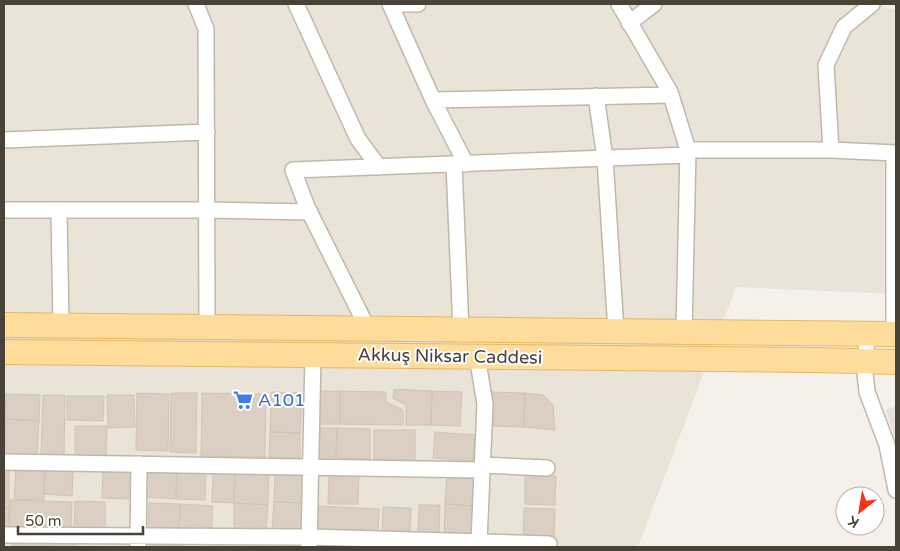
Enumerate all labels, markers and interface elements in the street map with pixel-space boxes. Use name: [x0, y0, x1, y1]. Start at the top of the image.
street label: Akkuş Niksar Caddesi: [357, 343, 543, 369]
supermarket icon: A101: [232, 389, 254, 411]
place label: A101: [258, 389, 305, 411]
north arrow: [835, 486, 885, 536]
scale bar: [18, 504, 142, 536]
text: 50 m: [25, 512, 62, 530]
text: K: [845, 512, 862, 531]

